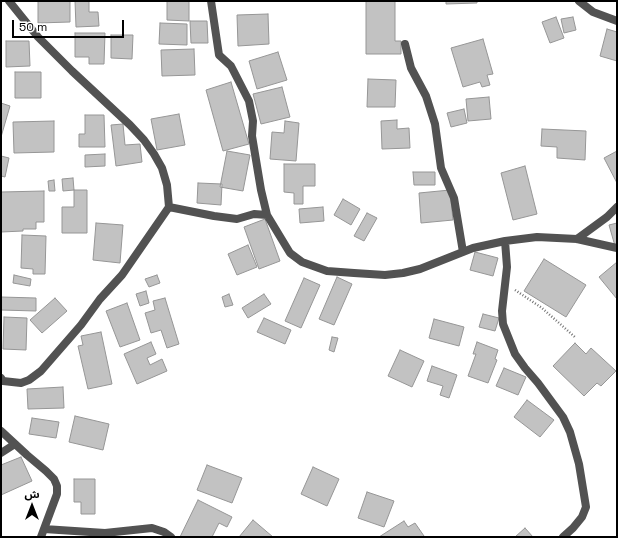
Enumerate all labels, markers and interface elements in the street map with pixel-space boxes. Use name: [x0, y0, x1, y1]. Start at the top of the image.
scale bar: [14, 12, 126, 38]
text: 50 m: [19, 19, 47, 35]
north arrow: [12, 486, 52, 526]
text: ش: [24, 487, 40, 501]

